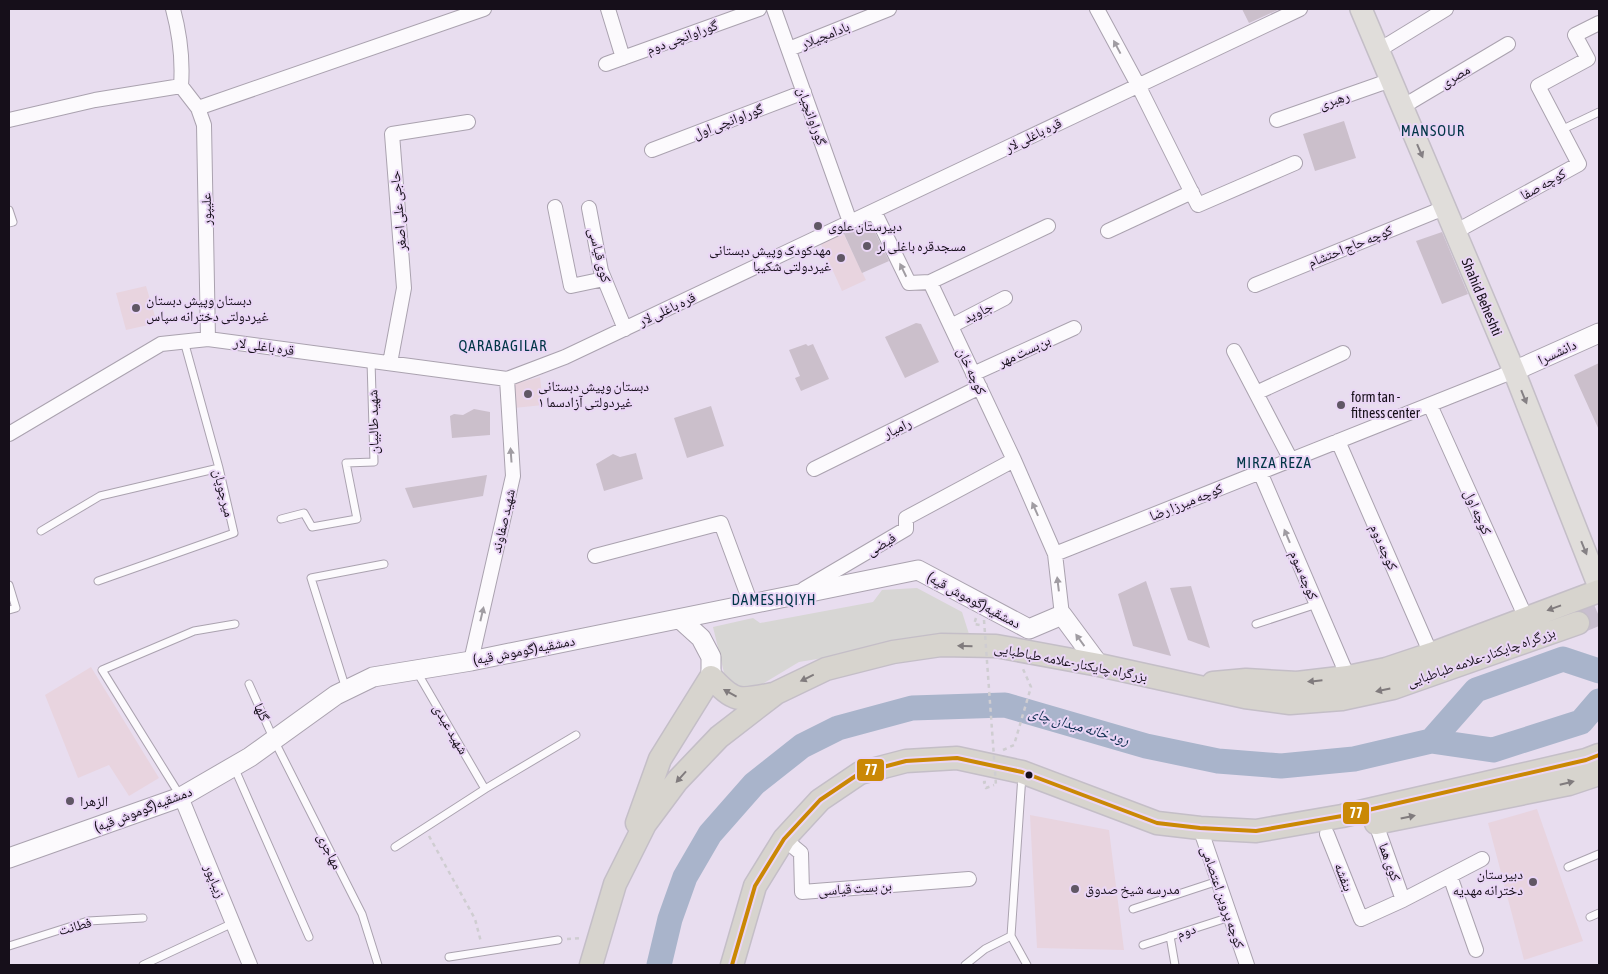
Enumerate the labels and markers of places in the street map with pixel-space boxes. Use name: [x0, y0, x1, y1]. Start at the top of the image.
place label: دبیرستان علوی: [828, 218, 902, 235]
marker: دبیرستان علوی: [812, 220, 824, 232]
place label: مسجدقره باغلی لر: [876, 238, 966, 255]
marker: مسجدقره باغلی لر: [861, 240, 873, 252]
place label: مهدکودک وپیش دبستانی غیردولتی شکیبا: [709, 242, 831, 275]
marker: مهدکودک وپیش دبستانی غیردولتی شکیبا: [835, 252, 847, 264]
place label: دبستان وپیش دبستان غیردولتی دخترانه سپاس: [146, 292, 268, 325]
marker: دبستان وپیش دبستان غیردولتی دخترانه سپاس: [130, 302, 142, 314]
place label: دبستان وپیش دبستانی غیردولتی آزادسما ۱: [538, 378, 649, 411]
marker: دبستان وپیش دبستانی غیردولتی آزادسما ۱: [522, 388, 534, 400]
place label: form tan - fitness center: [1351, 389, 1421, 421]
marker: form tan - fitness center: [1335, 399, 1347, 411]
unlabelled marker: [1024, 770, 1034, 780]
place label: الزهرا: [80, 793, 108, 810]
marker: الزهرا: [64, 795, 76, 807]
place label: دبیرستان دخترانه مهدیه: [1453, 866, 1523, 899]
marker: دبیرستان دخترانه مهدیه: [1527, 876, 1539, 888]
place label: مدرسه شیخ صدوق: [1085, 881, 1180, 899]
marker: مدرسه شیخ صدوق: [1069, 883, 1081, 895]

